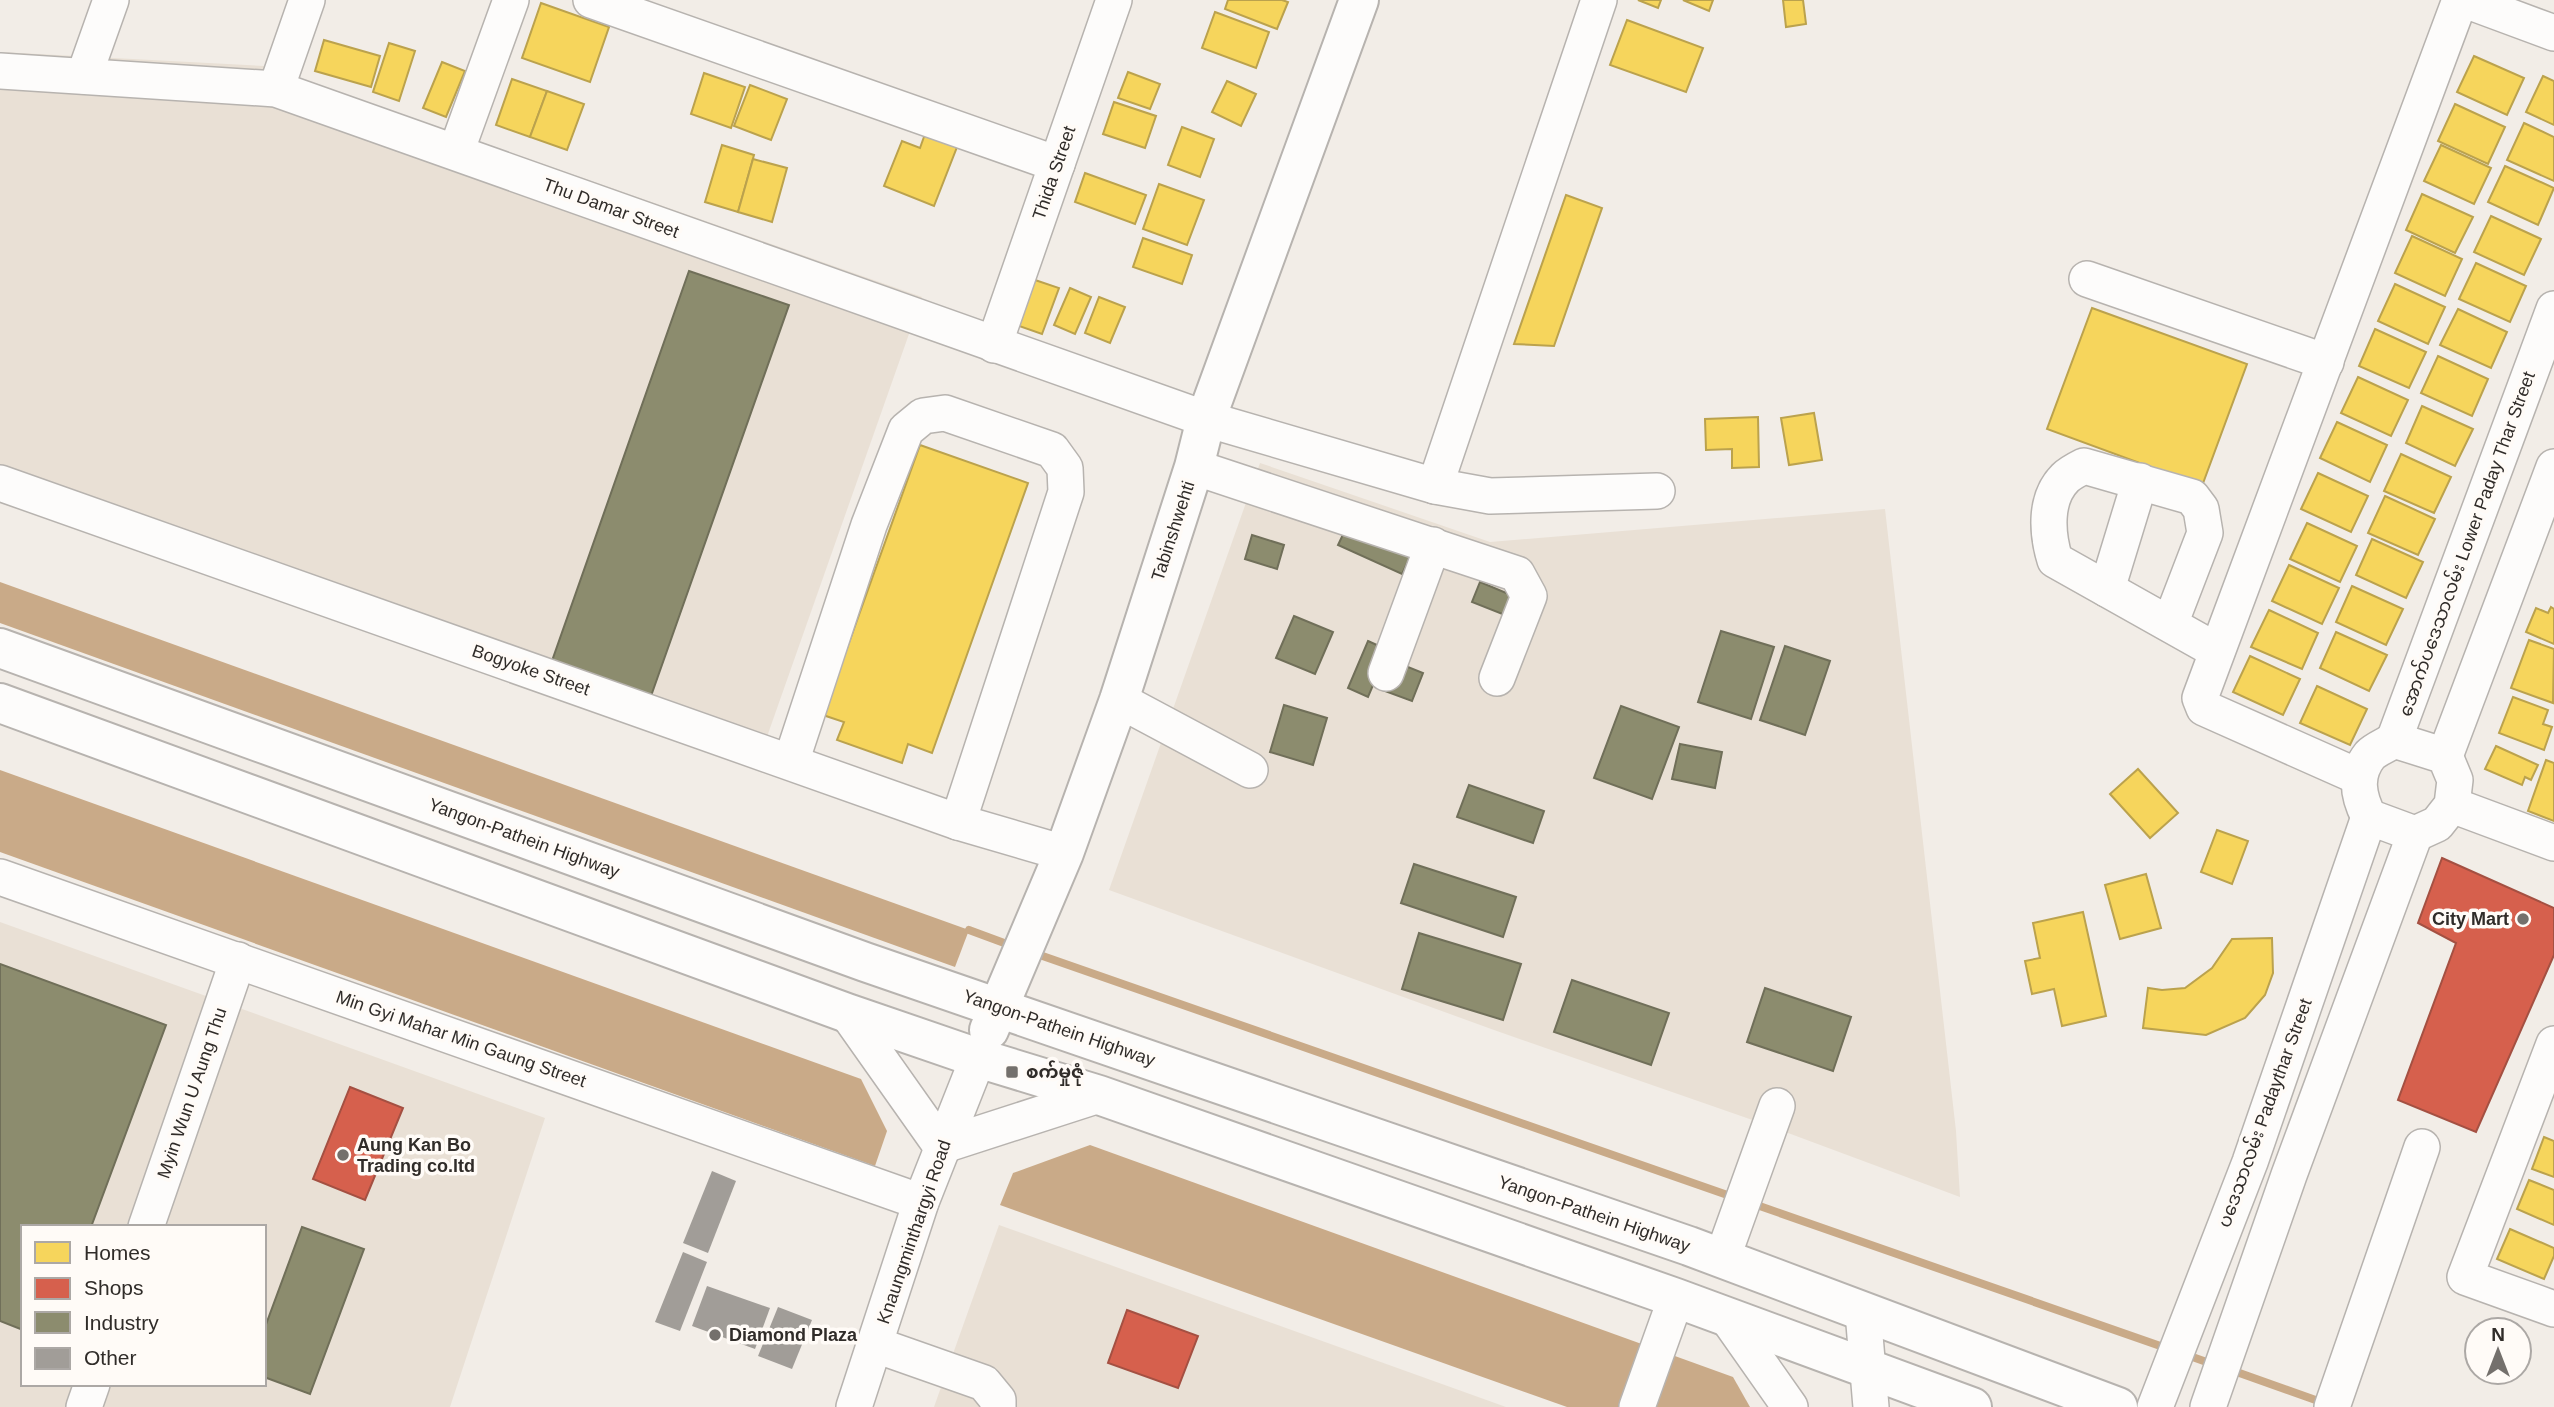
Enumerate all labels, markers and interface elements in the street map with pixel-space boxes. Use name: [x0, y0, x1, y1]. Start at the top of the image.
street label: Thida Street: [1029, 123, 1079, 223]
street label: Thu Damar Street: [540, 174, 682, 242]
street label: အောက်ပဒေသာလမ်း Lower Paday Thar Street: [2392, 368, 2539, 719]
street label: Tabinshwehti: [1147, 478, 1199, 584]
street label: Bogyoke Street: [470, 641, 592, 699]
street label: Yangon-Pathein Highway: [426, 794, 622, 882]
place label: City Mart: [2432, 909, 2509, 929]
marker: City Mart: [2515, 911, 2531, 927]
street label: Yangon-Pathein Highway: [960, 986, 1158, 1070]
street label: Min Gyi Mahar Min Gaung Street: [333, 987, 589, 1091]
street label: ပဒေသာလမ်း Padaythar Street: [2211, 995, 2316, 1230]
street label: Myin Wun U Aung Thu: [153, 1005, 231, 1181]
place label: စက်မှုဇုံ: [1026, 1060, 1084, 1086]
marker: စက်မှုဇုံ: [1004, 1064, 1020, 1080]
place label: Aung Kan Bo Trading co.ltd: [357, 1135, 475, 1176]
street label: Knaungminthargyi Road: [873, 1137, 955, 1327]
marker: Aung Kan Bo Trading co.ltd: [335, 1147, 351, 1163]
street label: Yangon-Pathein Highway: [1495, 1172, 1693, 1256]
legend: [21, 1225, 266, 1386]
text: Homes: [84, 1241, 151, 1264]
text: Shops: [84, 1276, 144, 1299]
text: Industry: [84, 1311, 159, 1334]
north arrow: [2463, 1316, 2533, 1386]
text: N: [2491, 1324, 2505, 1345]
place label: Diamond Plaza: [729, 1325, 858, 1345]
marker: Diamond Plaza: [707, 1327, 723, 1343]
text: Other: [84, 1346, 137, 1369]

